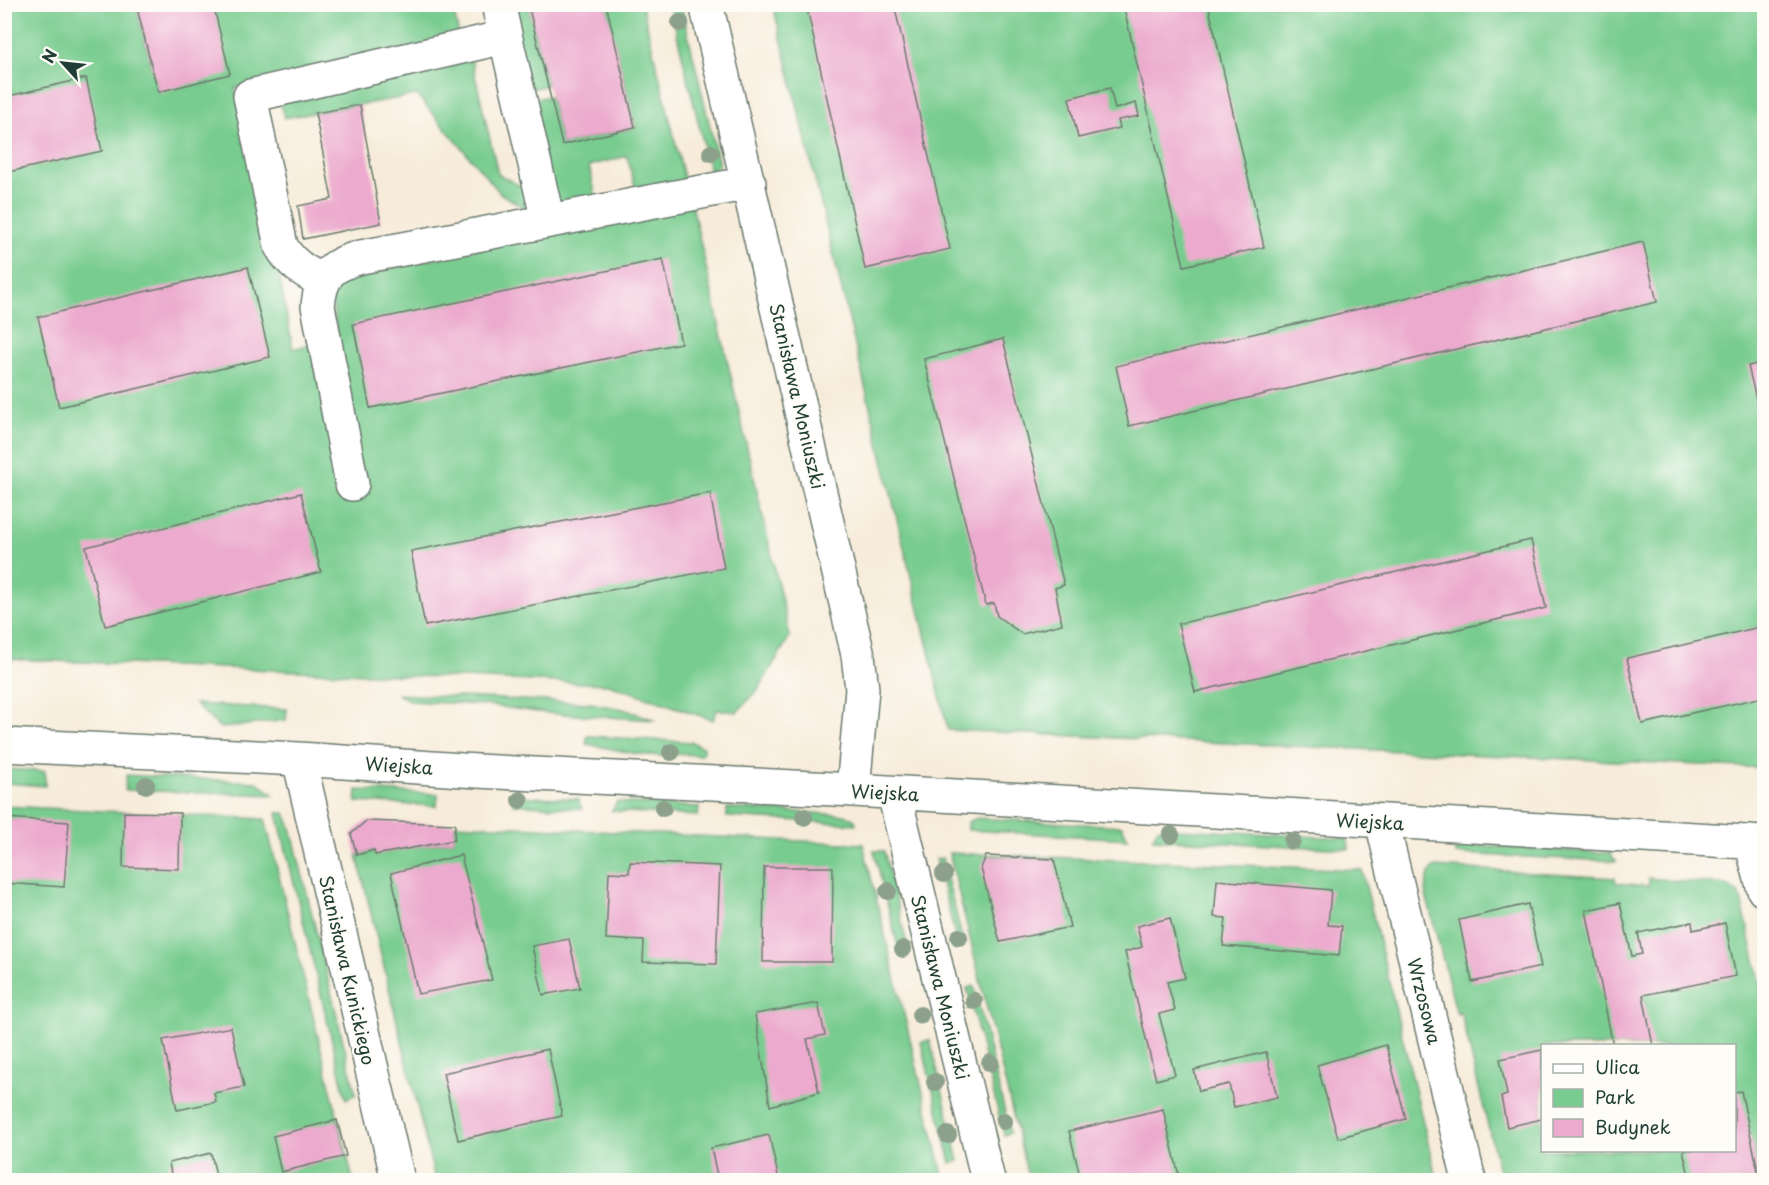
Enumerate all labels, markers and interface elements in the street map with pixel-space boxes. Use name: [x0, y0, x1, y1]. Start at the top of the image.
north arrow: [33, 33, 93, 93]
text: N: [35, 45, 62, 67]
street label: Stanisława Moniuszki: [763, 300, 833, 492]
street label: Wiejska: [364, 749, 435, 781]
street label: Wiejska: [850, 777, 921, 807]
street label: Wiejska: [1335, 806, 1406, 836]
street label: Stanisława Kunickiego: [313, 872, 383, 1068]
street label: Stanisława Moniuszki: [905, 892, 977, 1082]
street label: Wrzosowa: [1401, 955, 1449, 1048]
legend: [1541, 1044, 1736, 1152]
text: Ulica: [1595, 1053, 1640, 1080]
text: Park: [1595, 1083, 1635, 1110]
text: Budynek: [1595, 1113, 1671, 1140]

